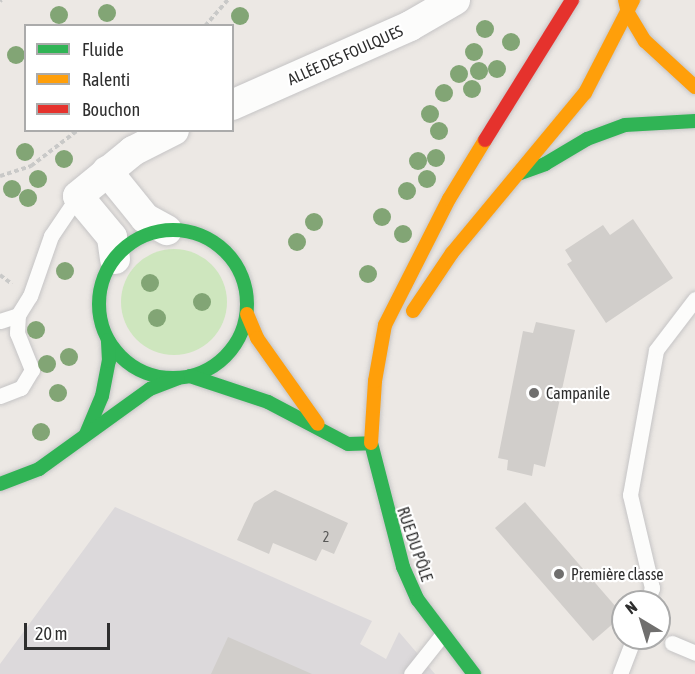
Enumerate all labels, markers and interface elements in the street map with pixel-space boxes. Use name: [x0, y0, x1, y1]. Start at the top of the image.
street label: ALLÉE DES FOULQUES: [284, 21, 406, 89]
legend: [24, 24, 234, 132]
text: Fluide: [82, 39, 124, 60]
text: Ralenti: [82, 69, 130, 90]
text: Bouchon: [82, 99, 140, 120]
place label: Campanile: [546, 383, 610, 403]
marker: Campanile: [527, 386, 541, 400]
street label: RUE DU PÔLE: [393, 504, 437, 584]
house number: 2: [323, 529, 329, 545]
place label: Première classe: [571, 564, 664, 584]
marker: Première classe: [552, 567, 566, 581]
north arrow: [611, 590, 671, 650]
text: N: [622, 597, 640, 617]
scale bar: [27, 611, 112, 649]
text: 20 m: [35, 623, 67, 644]

